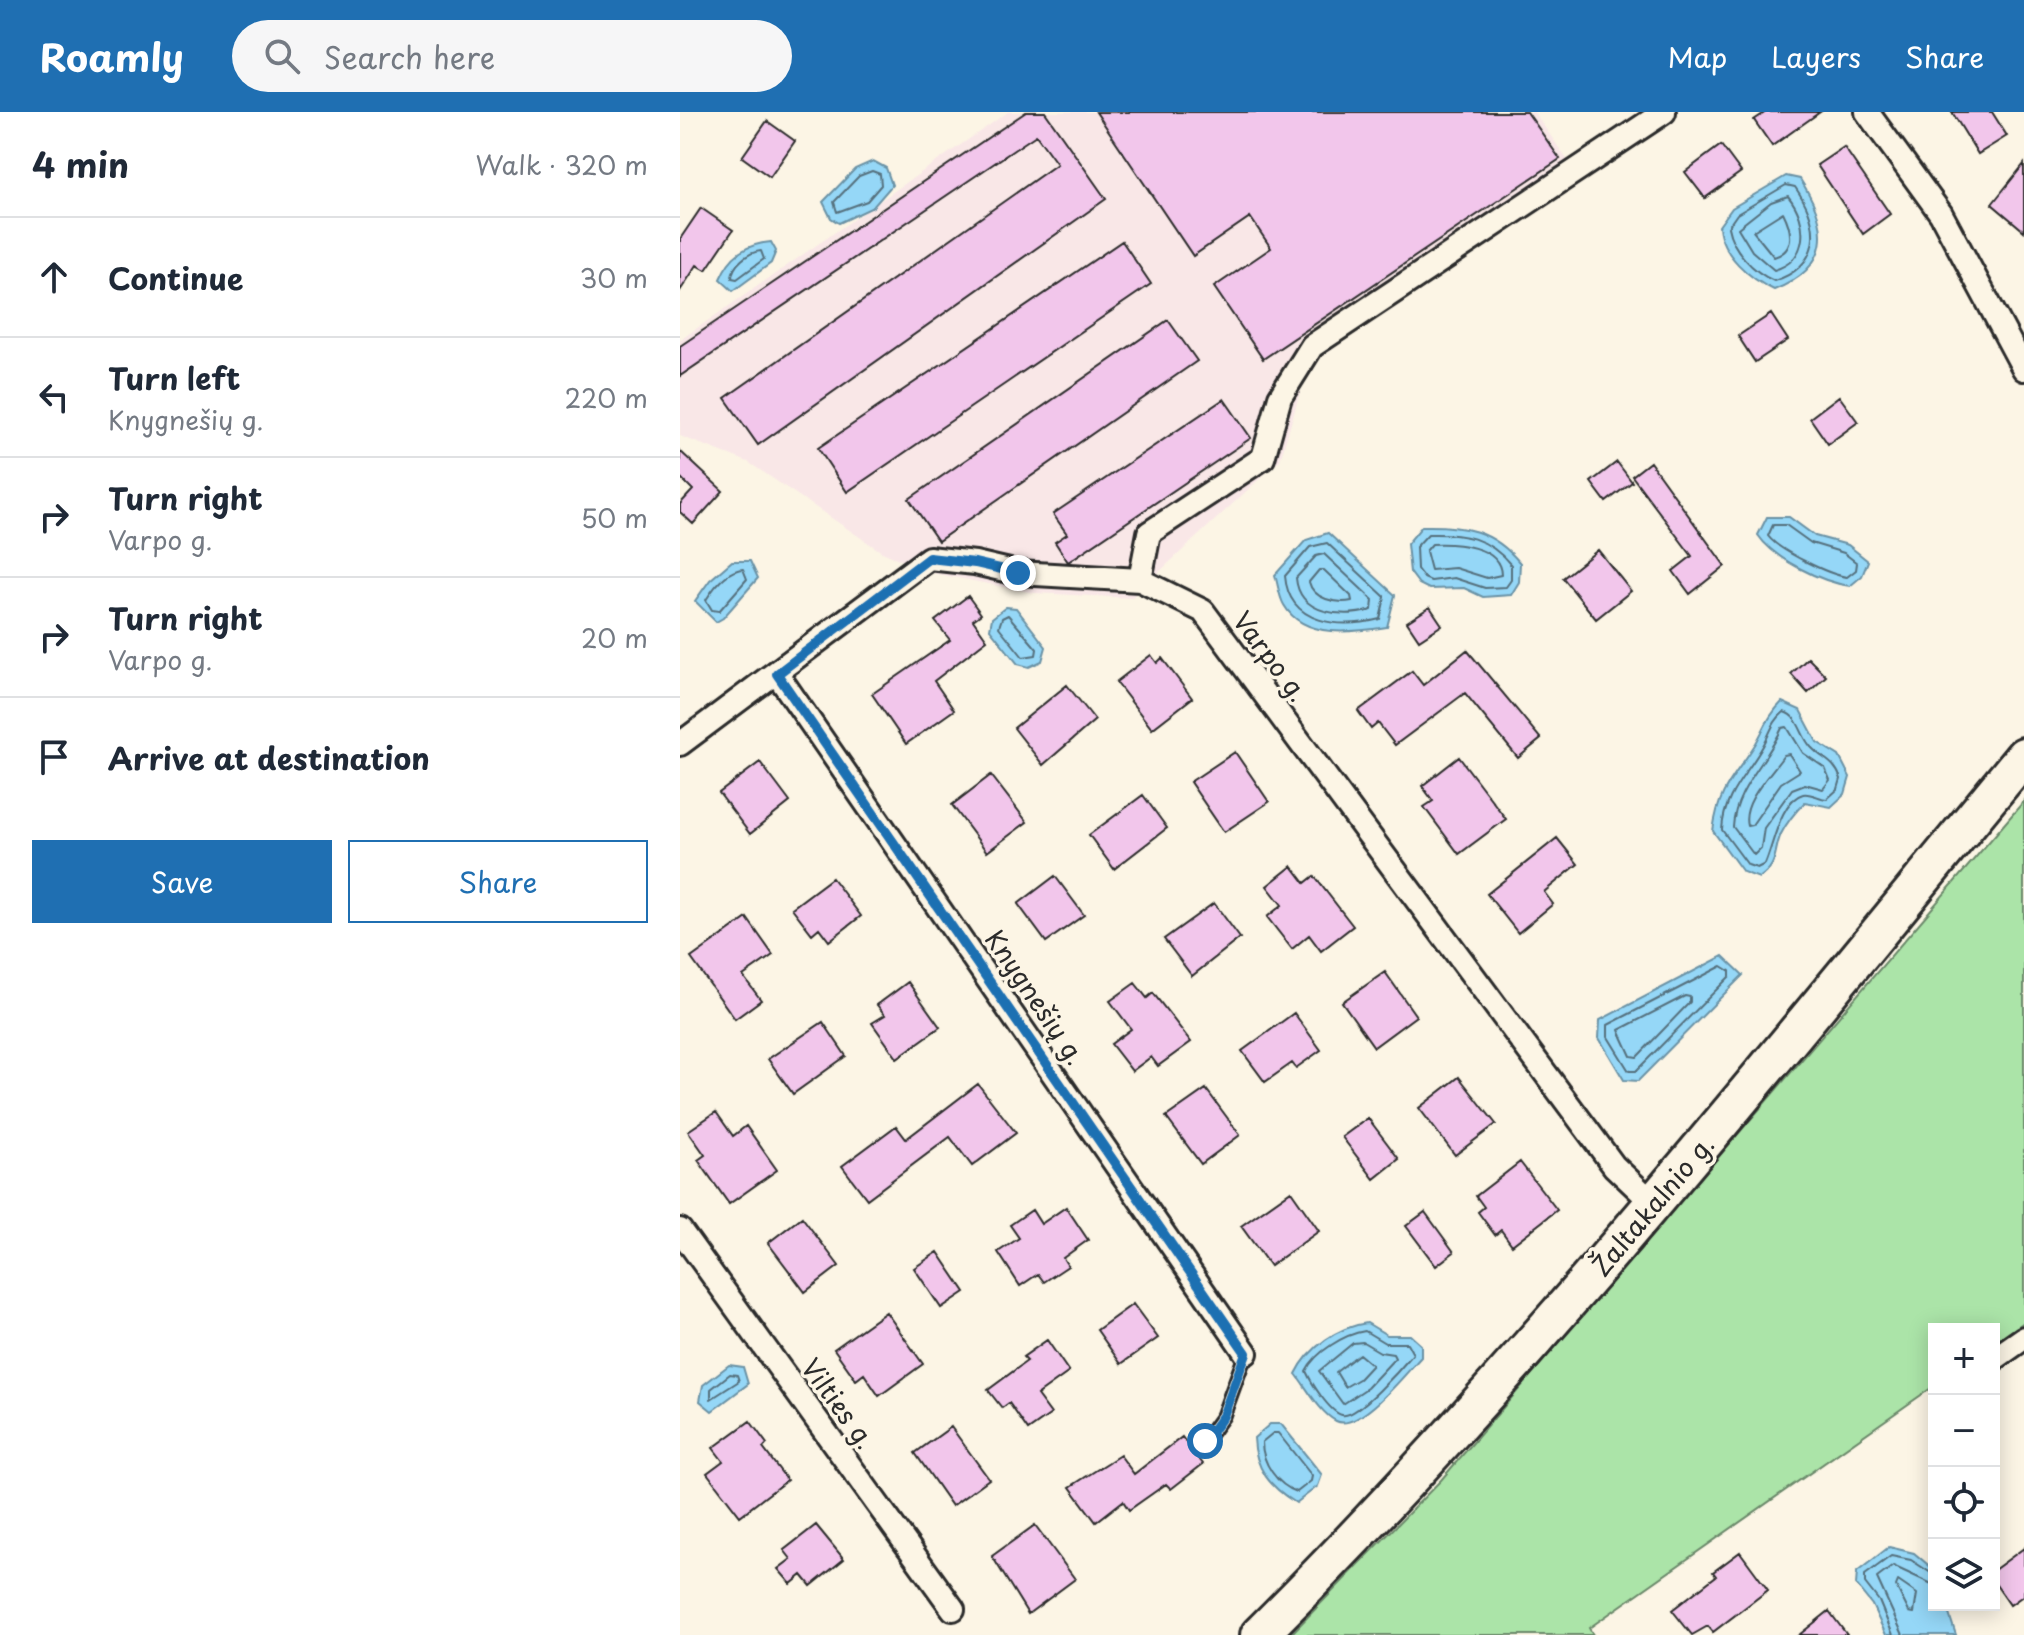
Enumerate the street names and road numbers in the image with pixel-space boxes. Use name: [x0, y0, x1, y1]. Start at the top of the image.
street label: Varpo g.: [1224, 603, 1318, 709]
street label: Knygnešių g.: [976, 922, 1096, 1072]
street label: Žaltakalnio g.: [1581, 1126, 1723, 1284]
street label: Vilties g.: [793, 1349, 885, 1457]

